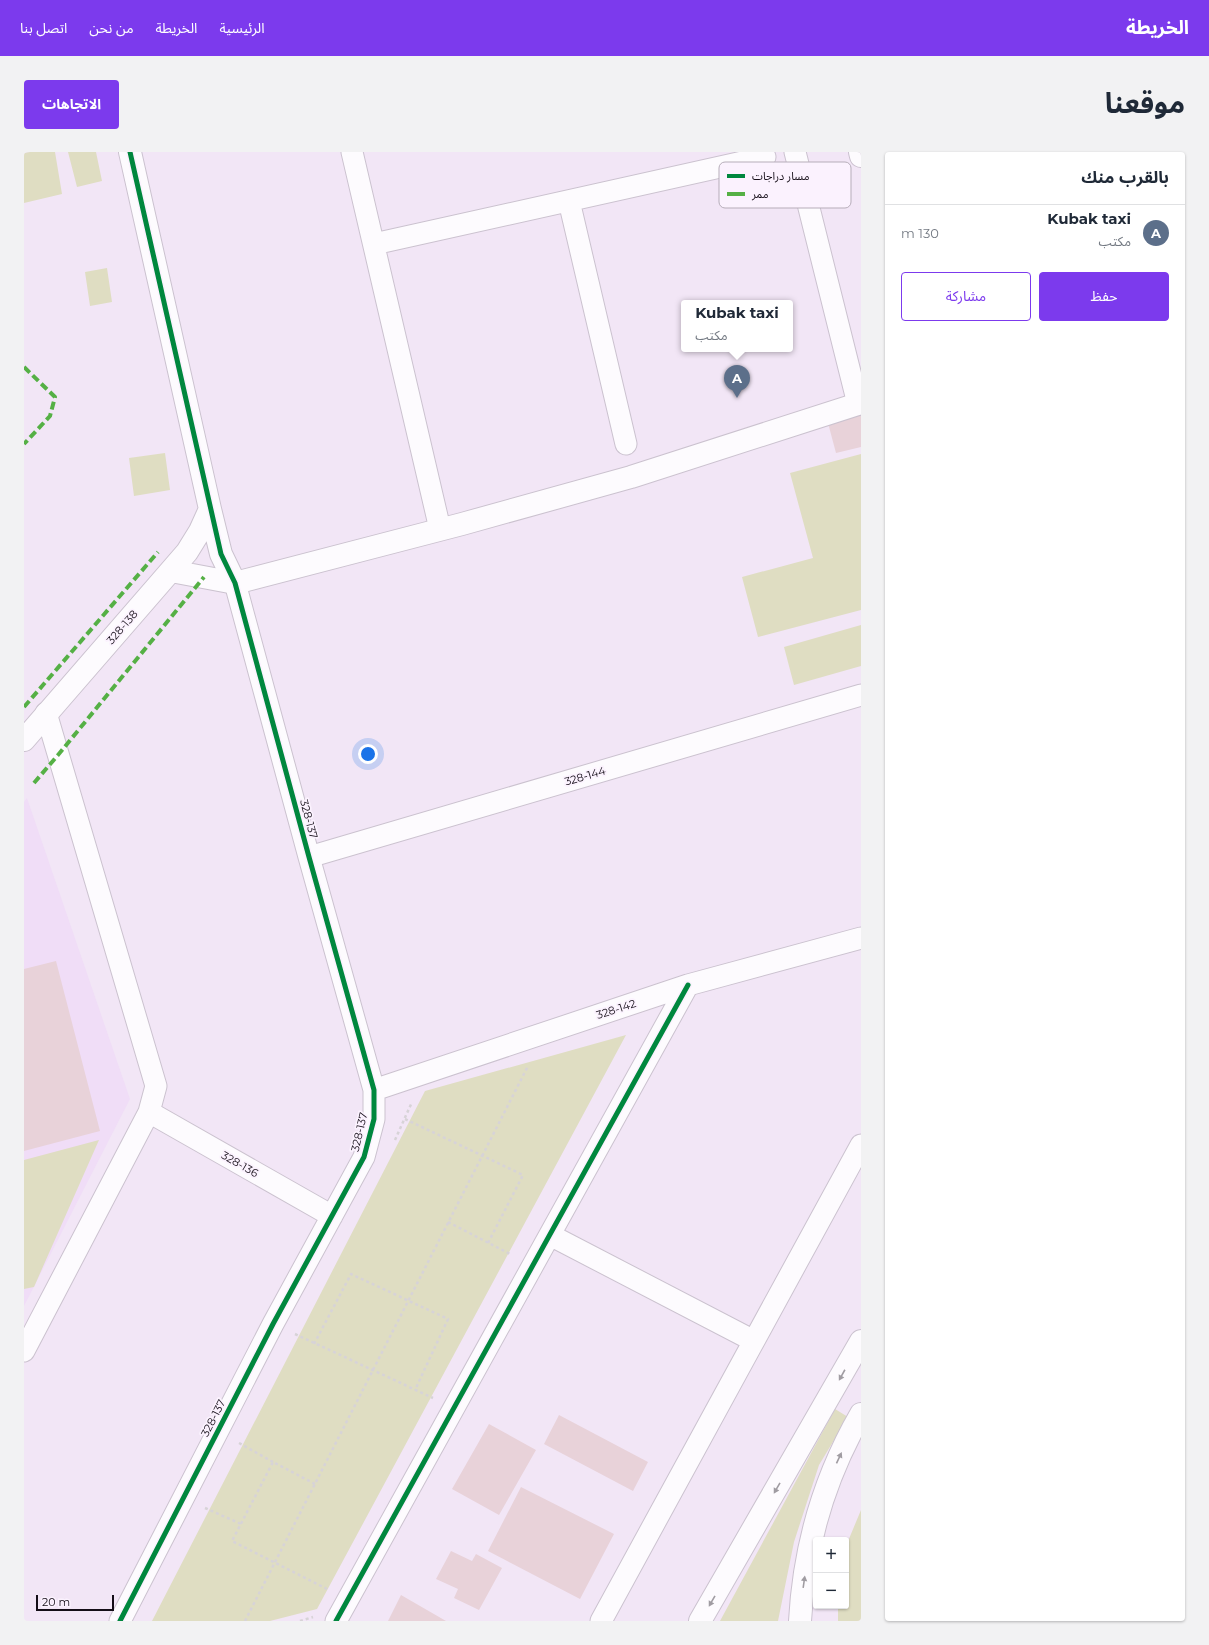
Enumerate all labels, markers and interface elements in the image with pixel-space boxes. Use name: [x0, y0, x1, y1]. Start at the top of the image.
text: الخريطة: [1126, 16, 1189, 39]
text: اتصل بنا: [20, 19, 67, 37]
text: من نحن: [89, 19, 134, 37]
text: الخريطة: [156, 19, 197, 37]
text: الرئيسية: [219, 19, 264, 37]
button: الاتجاهات: [24, 80, 119, 129]
text: موقعنا: [1105, 86, 1185, 120]
legend: [719, 162, 851, 208]
text: بالقرب منك: [1081, 167, 1169, 187]
text: مسار دراجات: [752, 169, 810, 183]
text: ممر: [751, 187, 769, 201]
text: Kubak taxi: [1047, 209, 1131, 228]
text: 130 m: [901, 225, 939, 241]
text: A: [1151, 225, 1161, 241]
text: مكتب: [1099, 233, 1131, 249]
button: مشاركة: [901, 272, 1031, 321]
button: حفظ: [1039, 272, 1169, 321]
popup: [681, 300, 793, 352]
text: Kubak taxi: [695, 303, 779, 322]
text: مكتب: [695, 327, 728, 343]
pin: A: [724, 365, 750, 398]
street label: 328-138: [103, 607, 141, 647]
your location: [358, 744, 378, 764]
street label: 328-144: [563, 763, 608, 789]
street label: 328-137: [297, 798, 321, 840]
street label: 328-142: [594, 996, 638, 1022]
street label: 328-137: [348, 1111, 370, 1153]
street label: 328-136: [219, 1148, 261, 1180]
one-way arrow: [838, 1369, 845, 1381]
street label: 328-137: [198, 1397, 228, 1439]
one-way arrow: [836, 1452, 842, 1463]
one-way arrow: [774, 1482, 781, 1494]
map controls: [813, 1537, 849, 1609]
button: +: [813, 1537, 849, 1573]
button: −: [813, 1573, 849, 1609]
one-way arrow: [801, 1576, 807, 1588]
scale bar: [36, 1593, 114, 1612]
text: 20 m: [42, 1595, 70, 1609]
one-way arrow: [709, 1595, 716, 1607]

